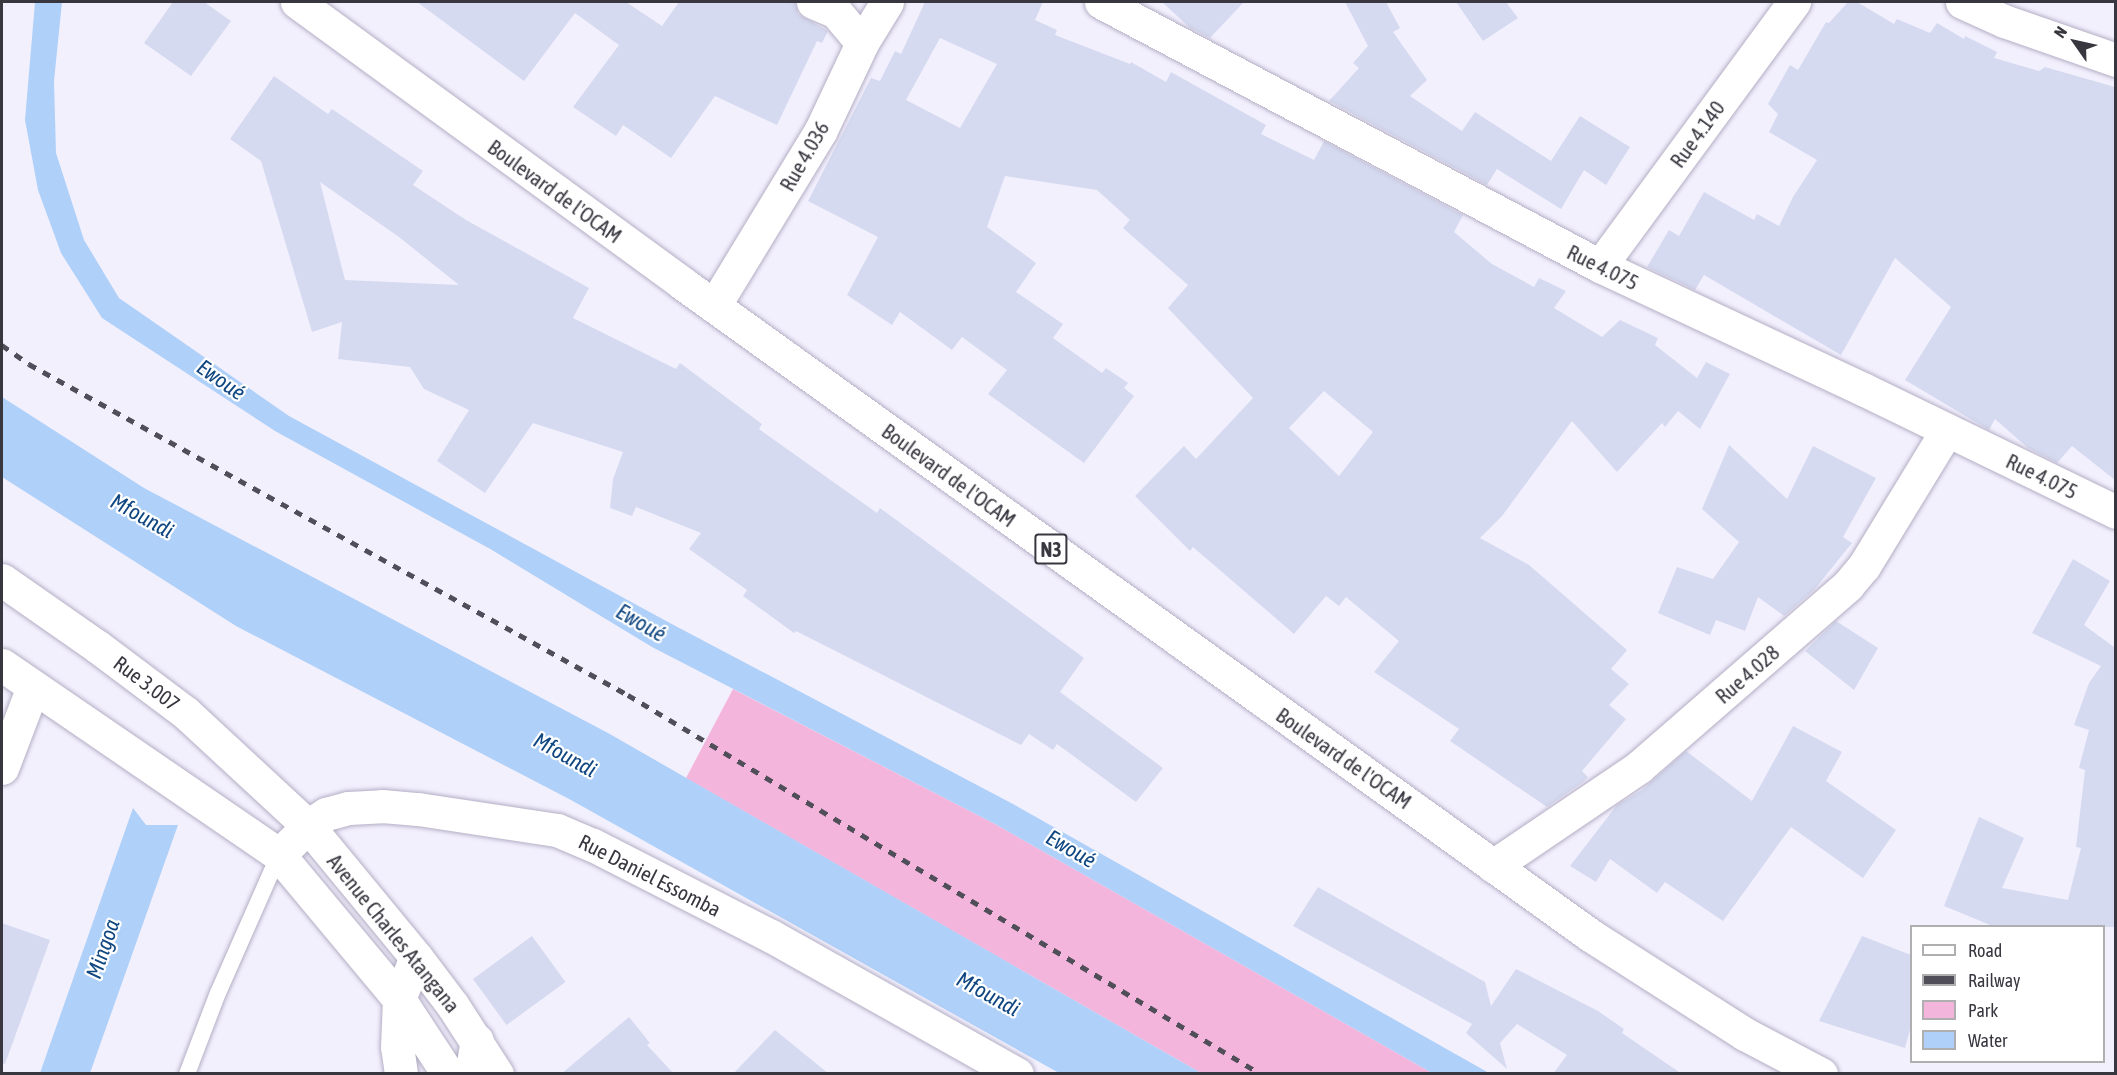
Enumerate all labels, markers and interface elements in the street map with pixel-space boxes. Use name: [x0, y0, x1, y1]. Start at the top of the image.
north arrow: [2045, 12, 2105, 72]
text: N: [2050, 23, 2070, 41]
street label: Rue 4.140: [1664, 96, 1730, 172]
street label: Rue 4.036: [774, 117, 834, 195]
street label: Boulevard de l'OCAM: [483, 134, 627, 248]
street label: Rue 4.075: [1563, 239, 1643, 295]
water label: Ewoué: [192, 354, 250, 406]
street label: Boulevard de l'OCAM: [877, 418, 1021, 532]
street label: Rue 4.075: [2002, 448, 2082, 504]
water label: Mfoundi: [106, 488, 178, 544]
road number: N3: [1033, 532, 1069, 566]
water label: Ewoué: [611, 598, 671, 648]
street label: Rue 4.028: [1710, 639, 1784, 709]
street label: Rue 3.007: [109, 650, 185, 716]
street label: Boulevard de l'OCAM: [1272, 702, 1416, 814]
water label: Mfoundi: [529, 727, 601, 783]
water label: Ewoué: [1041, 824, 1101, 874]
street label: Rue Daniel Essomba: [575, 828, 725, 922]
street label: Avenue Charles Atangana: [322, 849, 466, 1017]
water label: Mingoa: [81, 916, 125, 982]
legend: [1910, 925, 2105, 1063]
text: Road: [1968, 940, 2002, 961]
water label: Mfoundi: [952, 966, 1024, 1022]
text: Railway: [1968, 970, 2020, 991]
text: Park: [1968, 1000, 1998, 1021]
text: Water: [1968, 1030, 2007, 1051]

